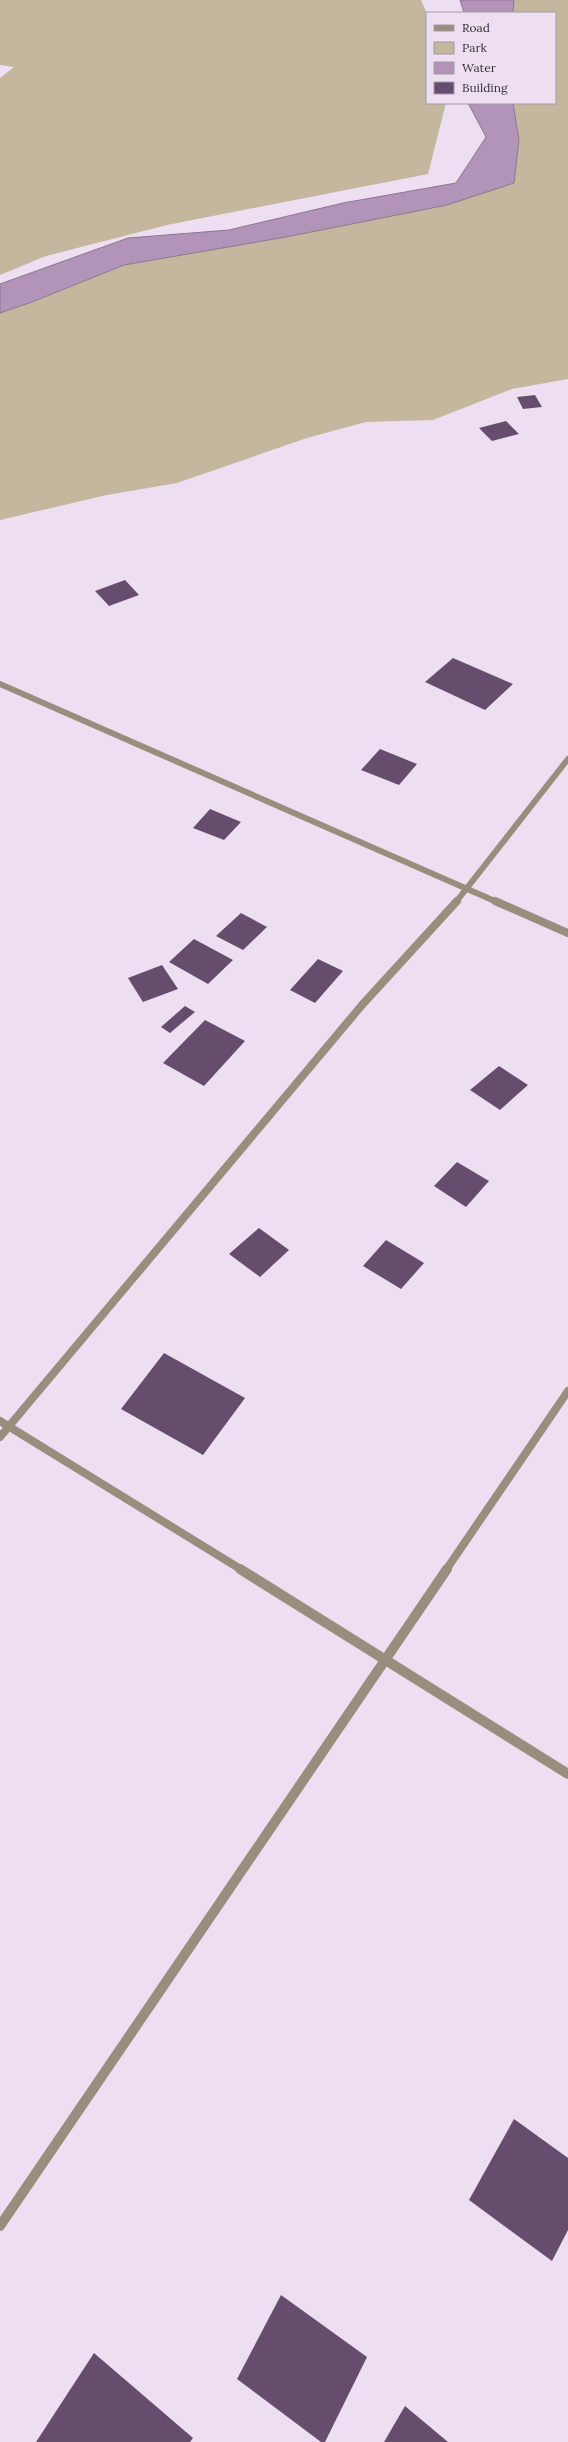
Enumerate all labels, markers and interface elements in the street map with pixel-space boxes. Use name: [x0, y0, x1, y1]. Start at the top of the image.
legend: [426, 12, 556, 104]
text: Road: [462, 20, 490, 35]
text: Park: [462, 40, 488, 55]
text: Water: [462, 60, 497, 75]
text: Building: [462, 80, 508, 95]

